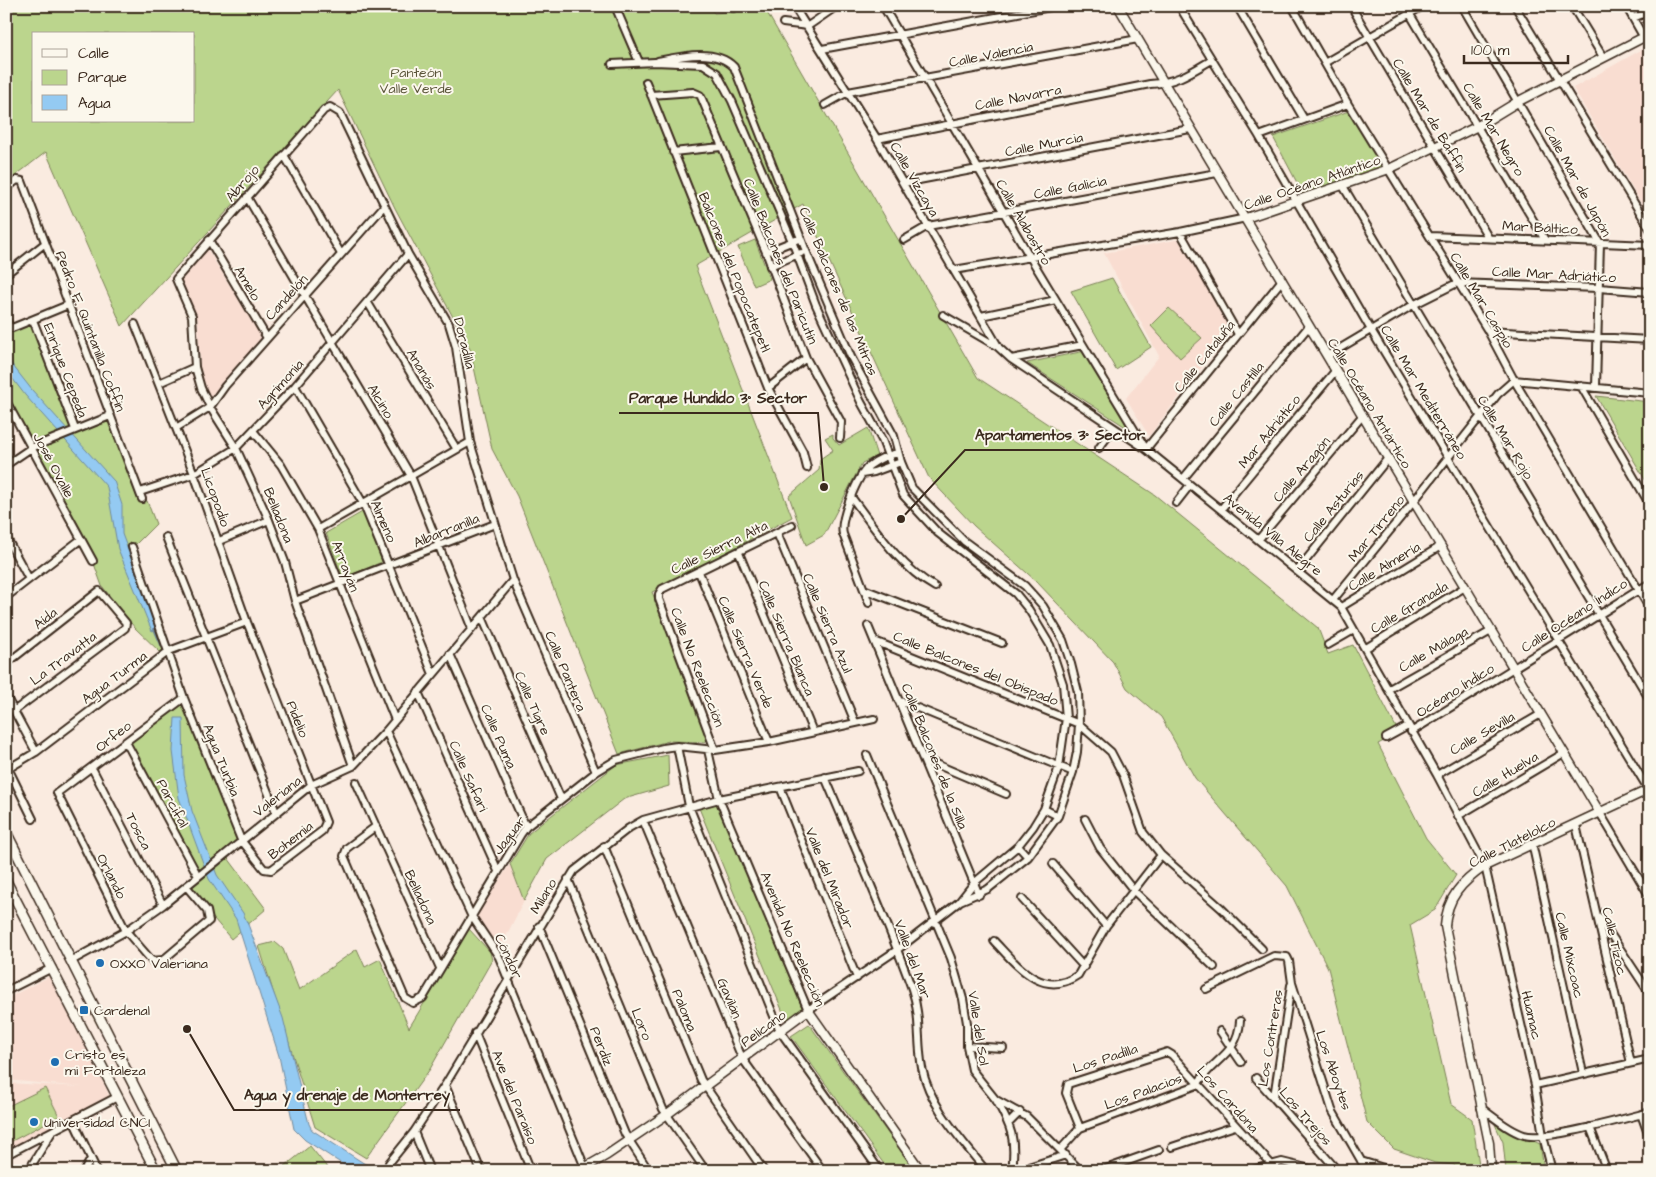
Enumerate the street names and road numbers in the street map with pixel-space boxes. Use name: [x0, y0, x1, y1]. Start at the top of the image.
street label: Calle Valencia: [947, 37, 1035, 73]
street label: Calle Mar de Baffin: [1387, 55, 1471, 176]
street label: Calle Mar Negro: [1457, 79, 1529, 180]
street label: Calle Navarra: [973, 80, 1063, 116]
street label: Calle Mar de Japón: [1538, 122, 1616, 241]
street label: Calle Murcia: [1003, 128, 1085, 162]
street label: Calle Vizcaya: [885, 138, 944, 221]
street label: Calle Océano Atlántico: [1241, 150, 1384, 216]
street label: Abrojo: [221, 161, 264, 206]
street label: Calle Galicia: [1032, 171, 1108, 205]
street label: Calle Balcones del Paricutín: [738, 176, 823, 347]
street label: Calle Alabastro: [990, 176, 1056, 269]
street label: Balcones del Popocatepetl: [693, 189, 775, 355]
street label: Calle Balcones de las Mitras: [793, 204, 883, 379]
street label: Mar Báltico: [1502, 216, 1578, 240]
street label: Pedro F. Quintanilla Coffin: [50, 248, 130, 415]
street label: Calle Mar Caspio: [1445, 249, 1518, 352]
street label: Amelo: [229, 262, 265, 305]
street label: Calle Mar Adriático: [1491, 262, 1617, 288]
street label: Candelón: [261, 270, 313, 325]
street label: Doradilla: [448, 315, 480, 371]
street label: Calle Cataluña: [1169, 316, 1240, 397]
street label: Enrique Cepeda: [38, 320, 92, 421]
street label: Calle Mar Mediterráneo: [1375, 322, 1471, 463]
street label: Calle Océano Antártico: [1322, 334, 1416, 473]
street label: Ananás: [401, 345, 441, 394]
street label: Agrimonia: [253, 355, 309, 414]
street label: Calle Castilla: [1204, 358, 1269, 431]
street label: Alcino: [362, 380, 398, 423]
street label: Mar Adriático: [1234, 390, 1306, 473]
street label: Calle Mar Rojo: [1472, 392, 1538, 483]
street label: José Ovalle: [28, 429, 79, 502]
street label: Calle Aragón: [1268, 432, 1335, 507]
street label: Licopodio: [195, 465, 235, 530]
street label: Calle Asturias: [1299, 466, 1369, 547]
street label: Belladona: [258, 485, 298, 546]
street label: Avenida Villa Alegre: [1219, 489, 1326, 581]
street label: Mar Tirreno: [1344, 491, 1410, 566]
street label: Almeno: [365, 497, 401, 546]
street label: Albarranilla: [410, 509, 482, 553]
street label: Calle Sierra Alta: [668, 516, 771, 580]
street label: Calle Almería: [1345, 537, 1424, 596]
street label: Arrayán: [326, 538, 364, 595]
street label: Calle Sierra Azul: [797, 570, 857, 676]
street label: Calle Océano Índico: [1517, 574, 1632, 658]
street label: Calle Granada: [1367, 577, 1452, 639]
street label: Calle Sierra Blanca: [753, 578, 819, 699]
street label: Calle Sierra Verde: [712, 593, 778, 712]
street label: Aída: [29, 603, 62, 634]
street label: Calle No Reelección: [665, 605, 729, 730]
street label: Calle Málaga: [1395, 622, 1472, 678]
street label: La Travatta: [26, 627, 101, 691]
street label: Calle Balcones del Obispado: [890, 627, 1061, 711]
street label: Calle Pantera: [539, 628, 591, 715]
street label: Agua Turma: [78, 646, 152, 709]
street label: Océano Índico: [1413, 659, 1498, 723]
street label: Calle Tigre: [509, 668, 555, 739]
street label: Calle Balcones de la Silla: [896, 680, 973, 832]
street label: Pidelio: [281, 698, 314, 741]
street label: Calle Puma: [475, 701, 521, 772]
street label: Calle Sevilla: [1446, 707, 1519, 761]
street label: Orfeo: [91, 716, 136, 757]
street label: Agua Turbia: [197, 721, 245, 800]
street label: Calle Safari: [443, 738, 493, 815]
street label: Calle Huelva: [1468, 747, 1543, 803]
street label: Valeriana: [249, 771, 306, 822]
street label: Parcifal: [151, 776, 193, 831]
street label: Tosca: [120, 809, 156, 854]
street label: Jaguar: [489, 812, 531, 859]
street label: Calle Tlatelolco: [1466, 812, 1559, 873]
street label: Bohemia: [264, 817, 317, 865]
street label: Valle del Mirador: [800, 825, 859, 932]
street label: Orlando: [91, 850, 131, 903]
street label: Belladona: [399, 867, 441, 928]
street label: Avenida No Reelección: [755, 869, 830, 1010]
street label: Milano: [526, 875, 562, 918]
street label: Calle Tízoc: [1597, 905, 1632, 977]
street label: Calle Mixcoac: [1549, 910, 1589, 1000]
street label: Valle del Mar: [889, 917, 936, 1002]
street label: Cóndor: [489, 931, 527, 982]
street label: Gavilán: [712, 975, 747, 1022]
street label: Paloma: [667, 986, 702, 1035]
street label: Los Contreras: [1253, 988, 1289, 1088]
street label: Valle del Sol: [962, 989, 994, 1067]
street label: Huamac: [1516, 989, 1546, 1042]
street label: Loro: [626, 1005, 657, 1044]
street label: Pelícano: [737, 1005, 790, 1052]
street label: Perdíz: [584, 1024, 618, 1069]
street label: Los Aboytes: [1310, 1028, 1356, 1113]
street label: Los Padilla: [1070, 1039, 1140, 1079]
street label: Ave del Paraíso: [486, 1047, 542, 1148]
street label: Los Cardona: [1192, 1062, 1263, 1138]
street label: Los Palacios: [1102, 1069, 1185, 1115]
street label: Los Trejos: [1274, 1083, 1336, 1150]

